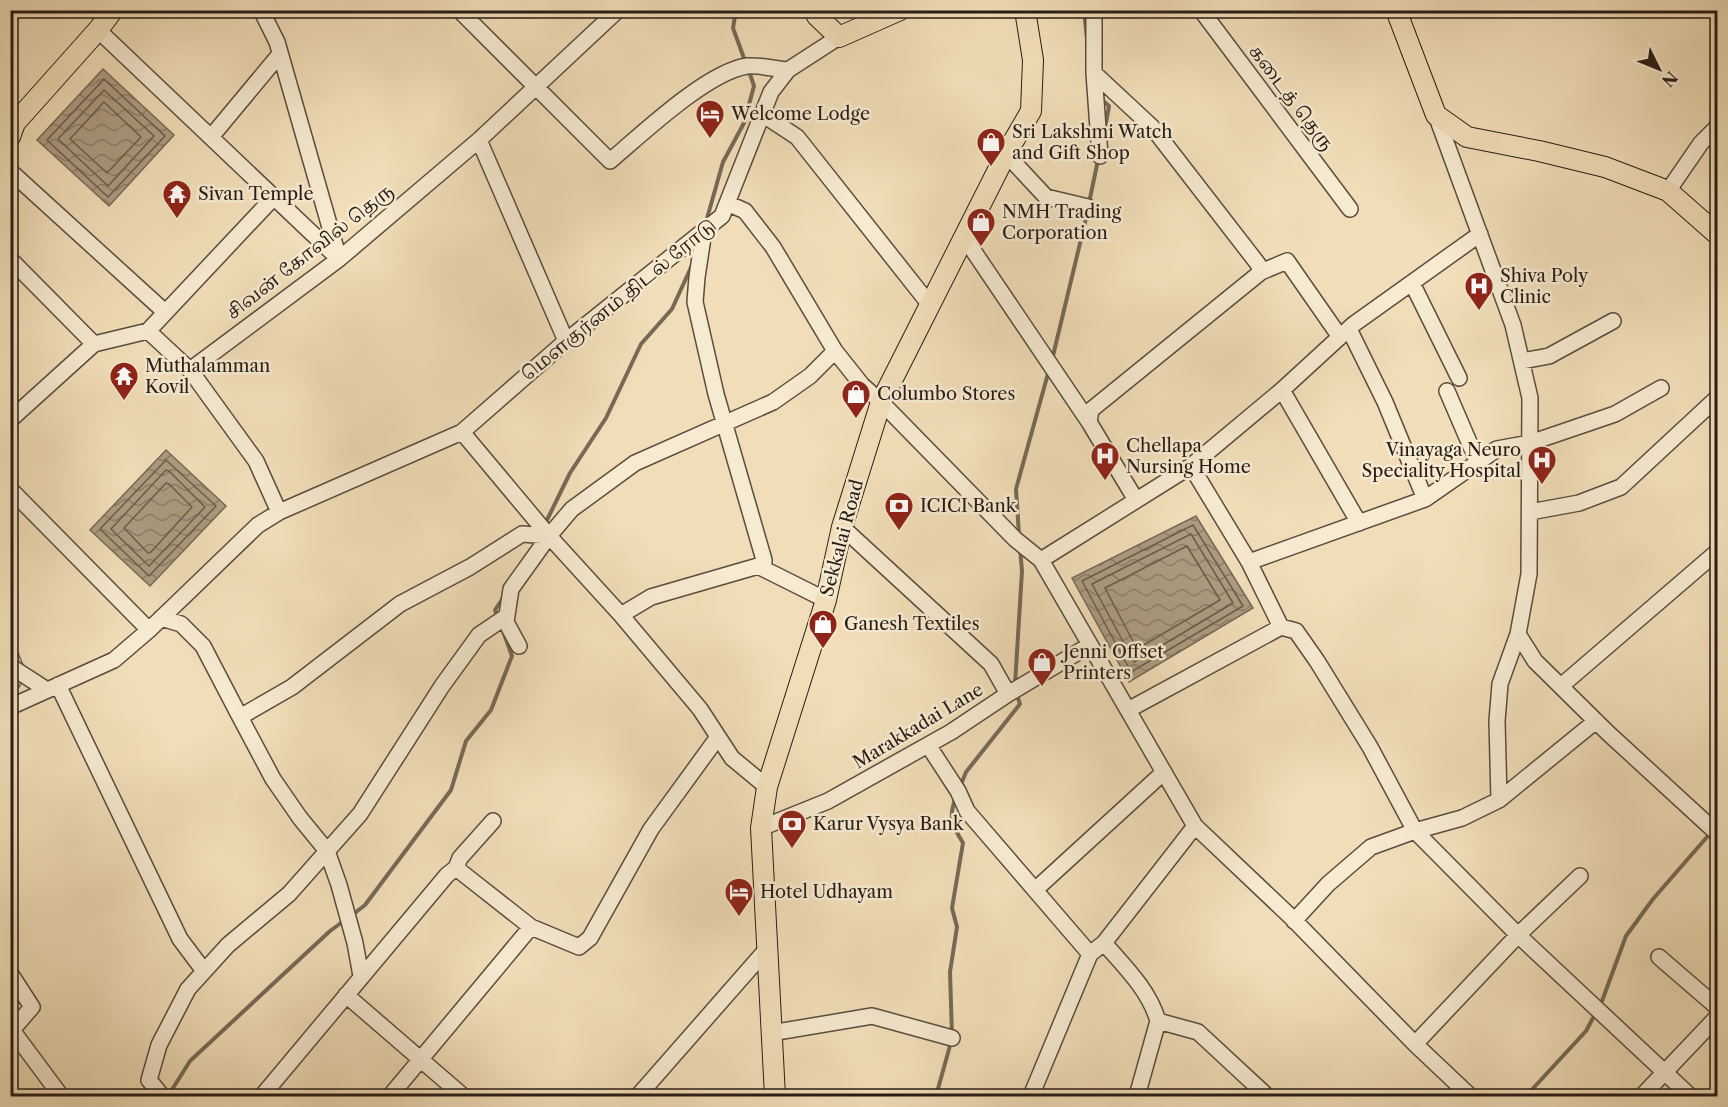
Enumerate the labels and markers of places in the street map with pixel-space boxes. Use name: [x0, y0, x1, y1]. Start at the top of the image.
hotel icon: Welcome Lodge: [694, 98, 726, 140]
place label: Welcome Lodge: [730, 103, 870, 125]
place label: Sri Lakshmi Watch and Gift Shop: [1012, 121, 1172, 164]
shop icon: Sri Lakshmi Watch and Gift Shop: [975, 126, 1007, 168]
temple icon: Sivan Temple: [161, 178, 193, 220]
place label: Sivan Temple: [198, 183, 314, 205]
place label: NMH Trading Corporation: [1002, 201, 1122, 244]
shop icon: NMH Trading Corporation: [965, 206, 997, 248]
place label: Shiva Poly Clinic: [1500, 265, 1589, 308]
hospital icon: Shiva Poly Clinic: [1463, 270, 1495, 312]
place label: Muthalamman Kovil: [145, 355, 270, 398]
temple icon: Muthalamman Kovil: [108, 360, 140, 402]
shop icon: Columbo Stores: [840, 378, 872, 420]
place label: Columbo Stores: [877, 383, 1015, 405]
place label: Chellapa Nursing Home: [1126, 435, 1251, 478]
place label: Vinayaga Neuro Speciality Hospital: [1362, 439, 1521, 482]
hospital icon: Chellapa Nursing Home: [1089, 440, 1121, 482]
hospital icon: Vinayaga Neuro Speciality Hospital: [1526, 444, 1558, 486]
bank icon: ICICI Bank: [883, 490, 915, 532]
place label: ICICI Bank: [920, 495, 1018, 517]
shop icon: Ganesh Textiles: [807, 608, 839, 650]
place label: Ganesh Textiles: [844, 613, 980, 635]
place label: Jenni Offset Printers: [1060, 641, 1164, 684]
shop icon: Jenni Offset Printers: [1026, 646, 1058, 688]
bank icon: Karur Vysya Bank: [776, 808, 808, 850]
place label: Karur Vysya Bank: [813, 813, 965, 835]
hotel icon: Hotel Udhayam: [723, 876, 755, 918]
place label: Hotel Udhayam: [760, 881, 893, 903]

